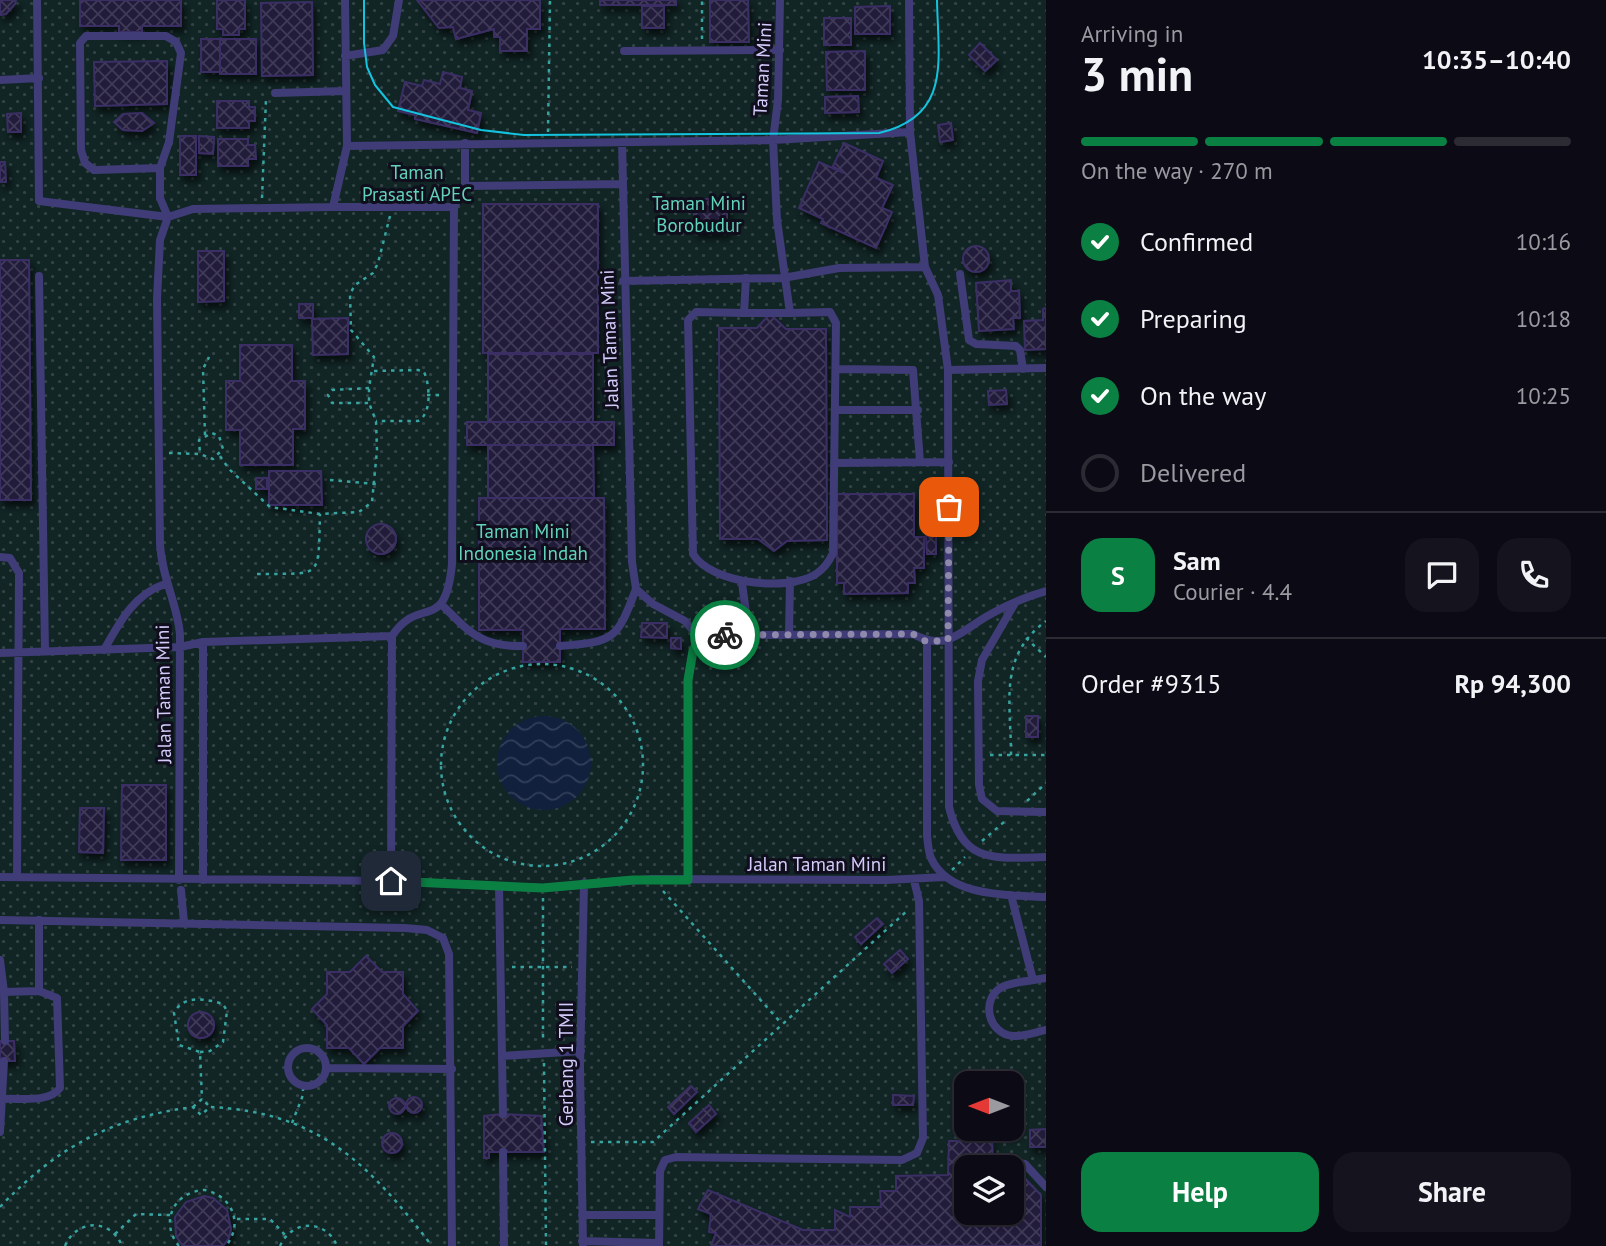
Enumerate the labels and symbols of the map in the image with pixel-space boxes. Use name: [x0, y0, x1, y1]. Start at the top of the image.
street label: Taman Mini: [748, 21, 776, 117]
park label: Taman Prasasti APEC: [362, 160, 472, 206]
park label: Taman Mini Borobudur: [652, 191, 746, 237]
street label: Jalan Taman Mini: [595, 269, 623, 410]
pin: [919, 477, 979, 537]
park label: Taman Mini Indonesia Indah: [458, 519, 588, 565]
courier: [690, 600, 760, 670]
street label: Jalan Taman Mini: [150, 624, 176, 765]
pin: [361, 851, 421, 911]
street label: Jalan Taman Mini: [747, 852, 886, 876]
street label: Gerbang 1 TMII: [554, 1002, 578, 1126]
north arrow: [954, 1071, 1024, 1141]

